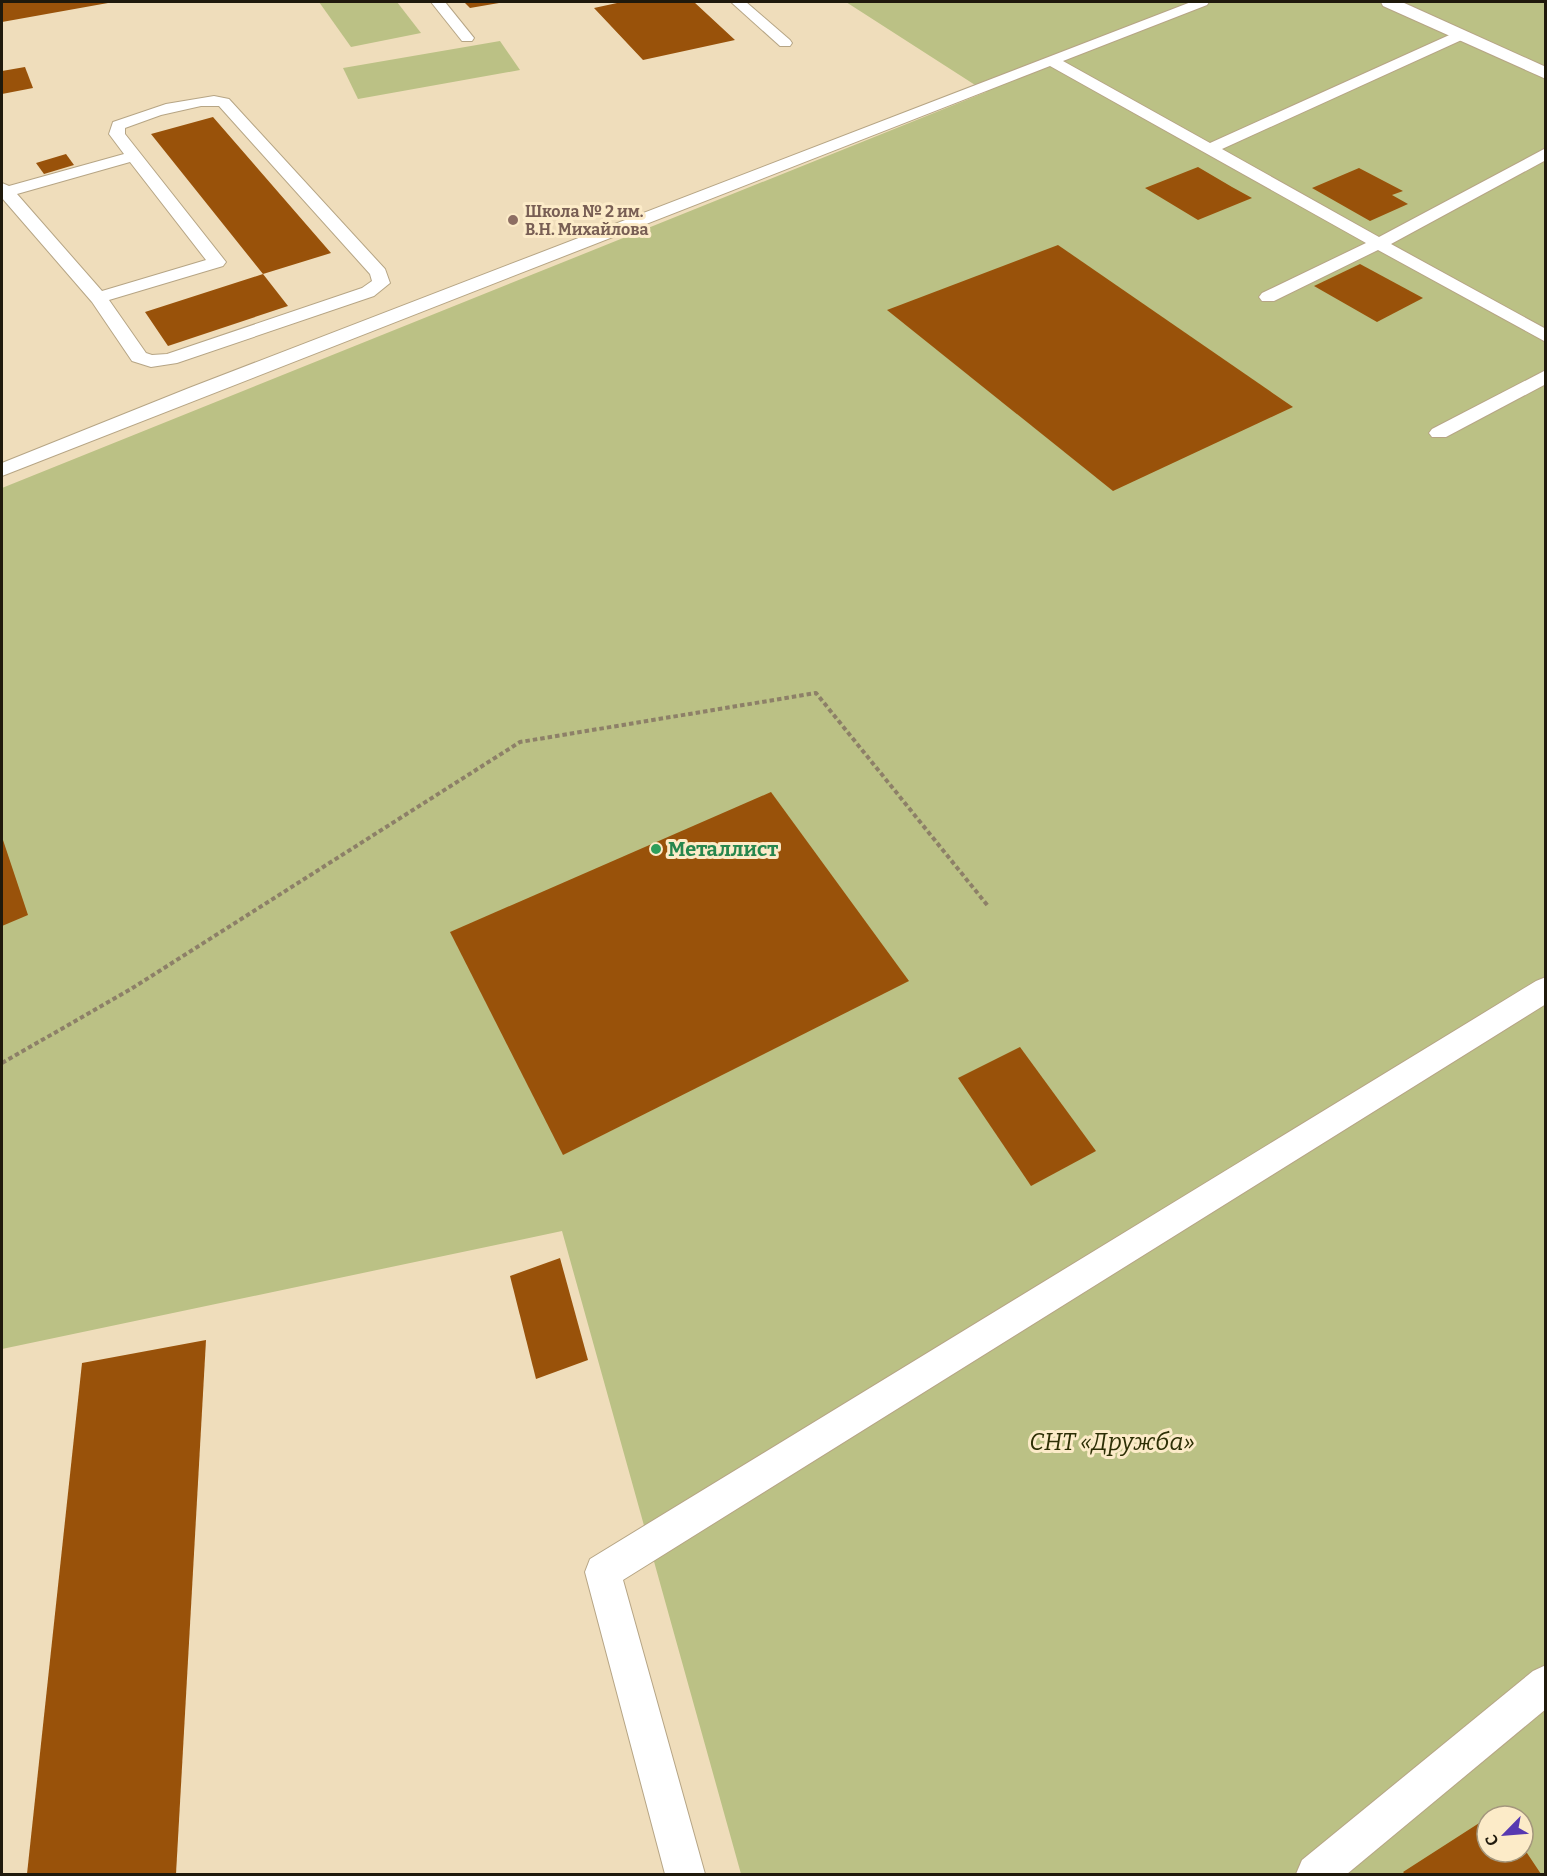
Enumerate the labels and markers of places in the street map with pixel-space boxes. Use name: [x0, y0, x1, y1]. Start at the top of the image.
place label: Школа № 2 им. В.Н. Михайлова: [525, 202, 649, 239]
marker: Школа № 2 им. В.Н. Михайлова: [506, 213, 520, 227]
place label: Металлист: [668, 837, 778, 861]
marker: Металлист: [649, 842, 663, 856]

